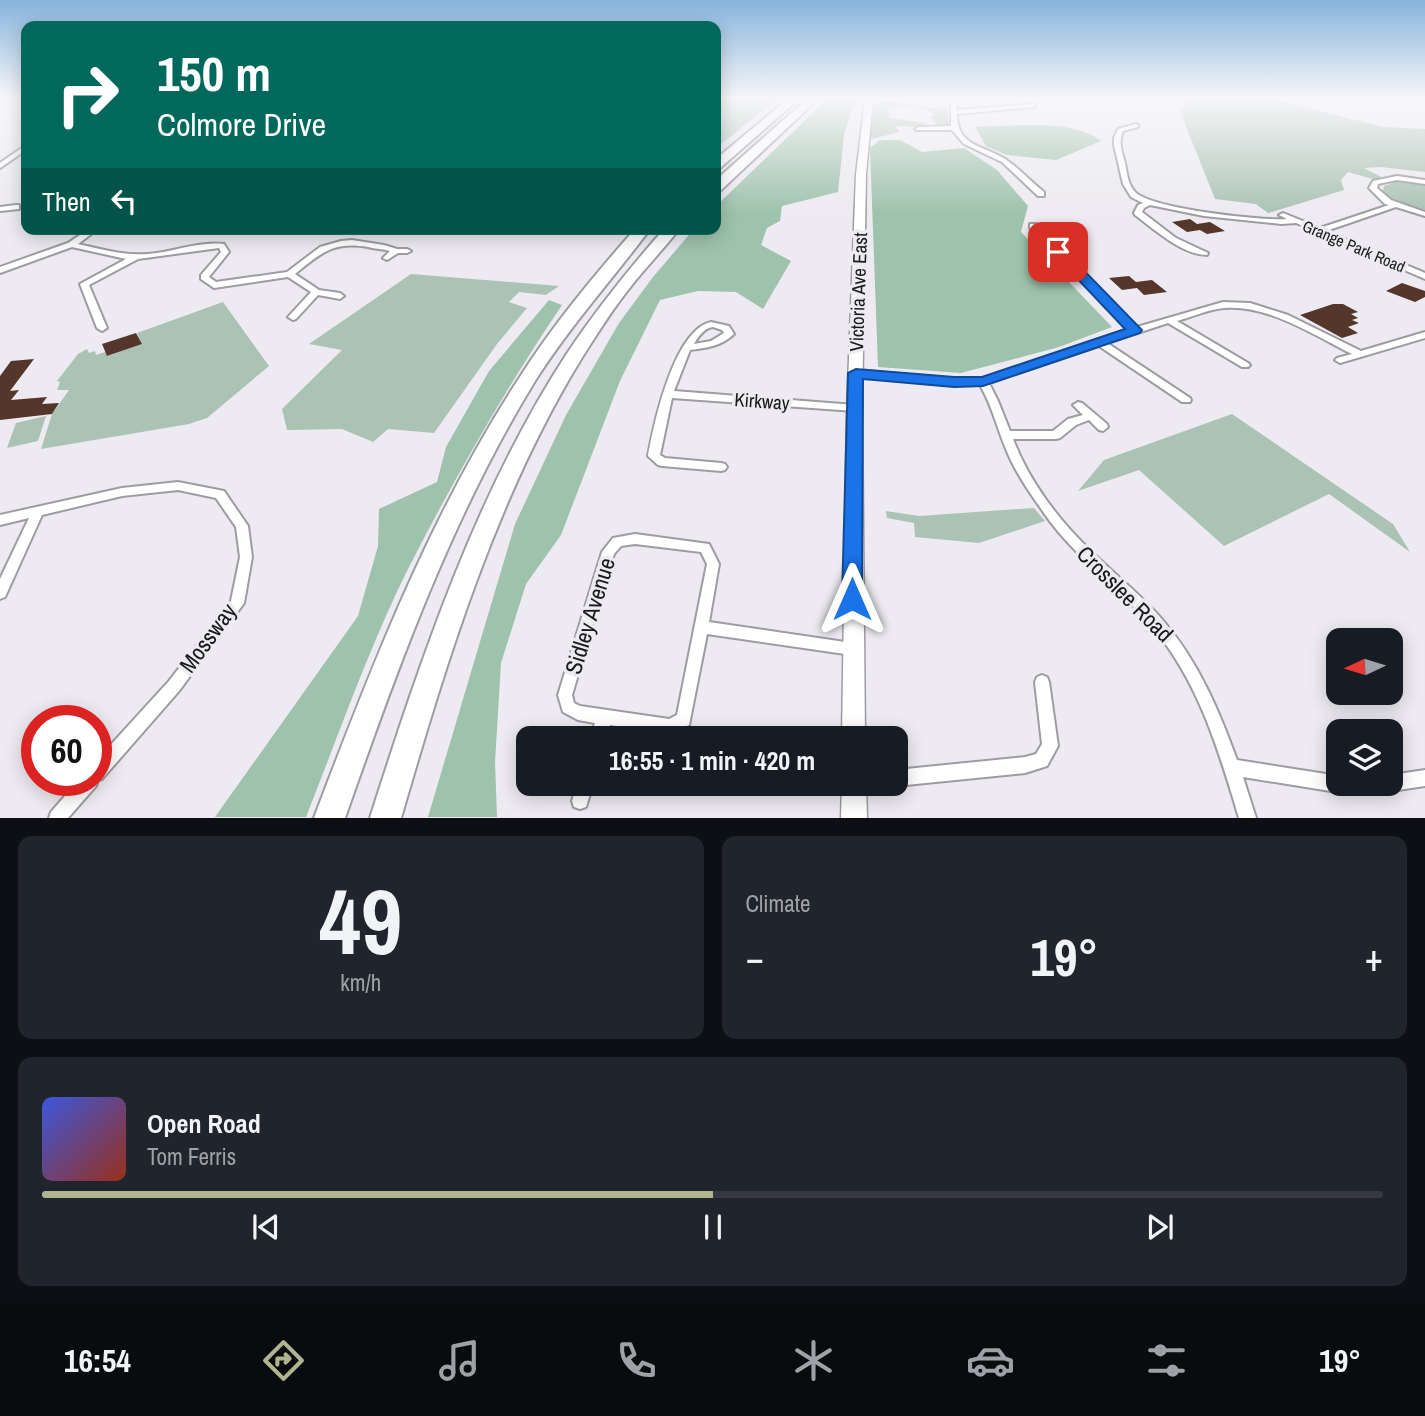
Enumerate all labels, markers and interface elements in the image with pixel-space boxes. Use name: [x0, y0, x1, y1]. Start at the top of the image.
text: 150 m: [157, 40, 271, 106]
icon: right: [42, 49, 133, 140]
text: Colmore Drive: [157, 103, 326, 146]
icon: left: [105, 182, 143, 220]
text: Then: [42, 184, 91, 219]
street label: Grange Park Road: [1299, 215, 1409, 277]
pin: [1028, 222, 1088, 282]
street label: Victoria Ave East: [843, 231, 873, 352]
icon: arrive: [1039, 233, 1077, 271]
street label: Kirkway: [733, 386, 791, 416]
street label: Crosslee Road: [1070, 539, 1180, 649]
street label: Sidley Avenue: [557, 554, 622, 678]
position arrow: [815, 562, 889, 636]
street label: Mossway: [172, 596, 244, 679]
north arrow: [1326, 628, 1404, 705]
map controls: [1326, 628, 1403, 796]
speed limit sign: 60: [21, 705, 112, 796]
button: layers: [1326, 719, 1403, 796]
text: 16:55 · 1 min · 420 m: [609, 743, 815, 778]
text: 49: [319, 860, 402, 982]
text: Climate: [746, 888, 810, 919]
text: 19°: [1030, 922, 1098, 992]
text: −: [746, 932, 764, 983]
text: +: [1365, 932, 1383, 983]
text: km/h: [340, 967, 381, 998]
text: Open Road: [147, 1106, 261, 1141]
text: Tom Ferris: [147, 1141, 236, 1172]
icon: previous: [247, 1208, 285, 1246]
icon: pause: [694, 1208, 732, 1246]
icon: next: [1141, 1208, 1179, 1246]
icon: directions: [259, 1336, 308, 1385]
icon: music: [435, 1336, 484, 1385]
icon: phone: [612, 1336, 661, 1385]
icon: climate: [789, 1336, 838, 1385]
icon: car: [966, 1336, 1015, 1385]
icon: filters: [1142, 1336, 1191, 1385]
text: 16:54: [64, 1339, 131, 1382]
text: 19°: [1319, 1339, 1361, 1382]

